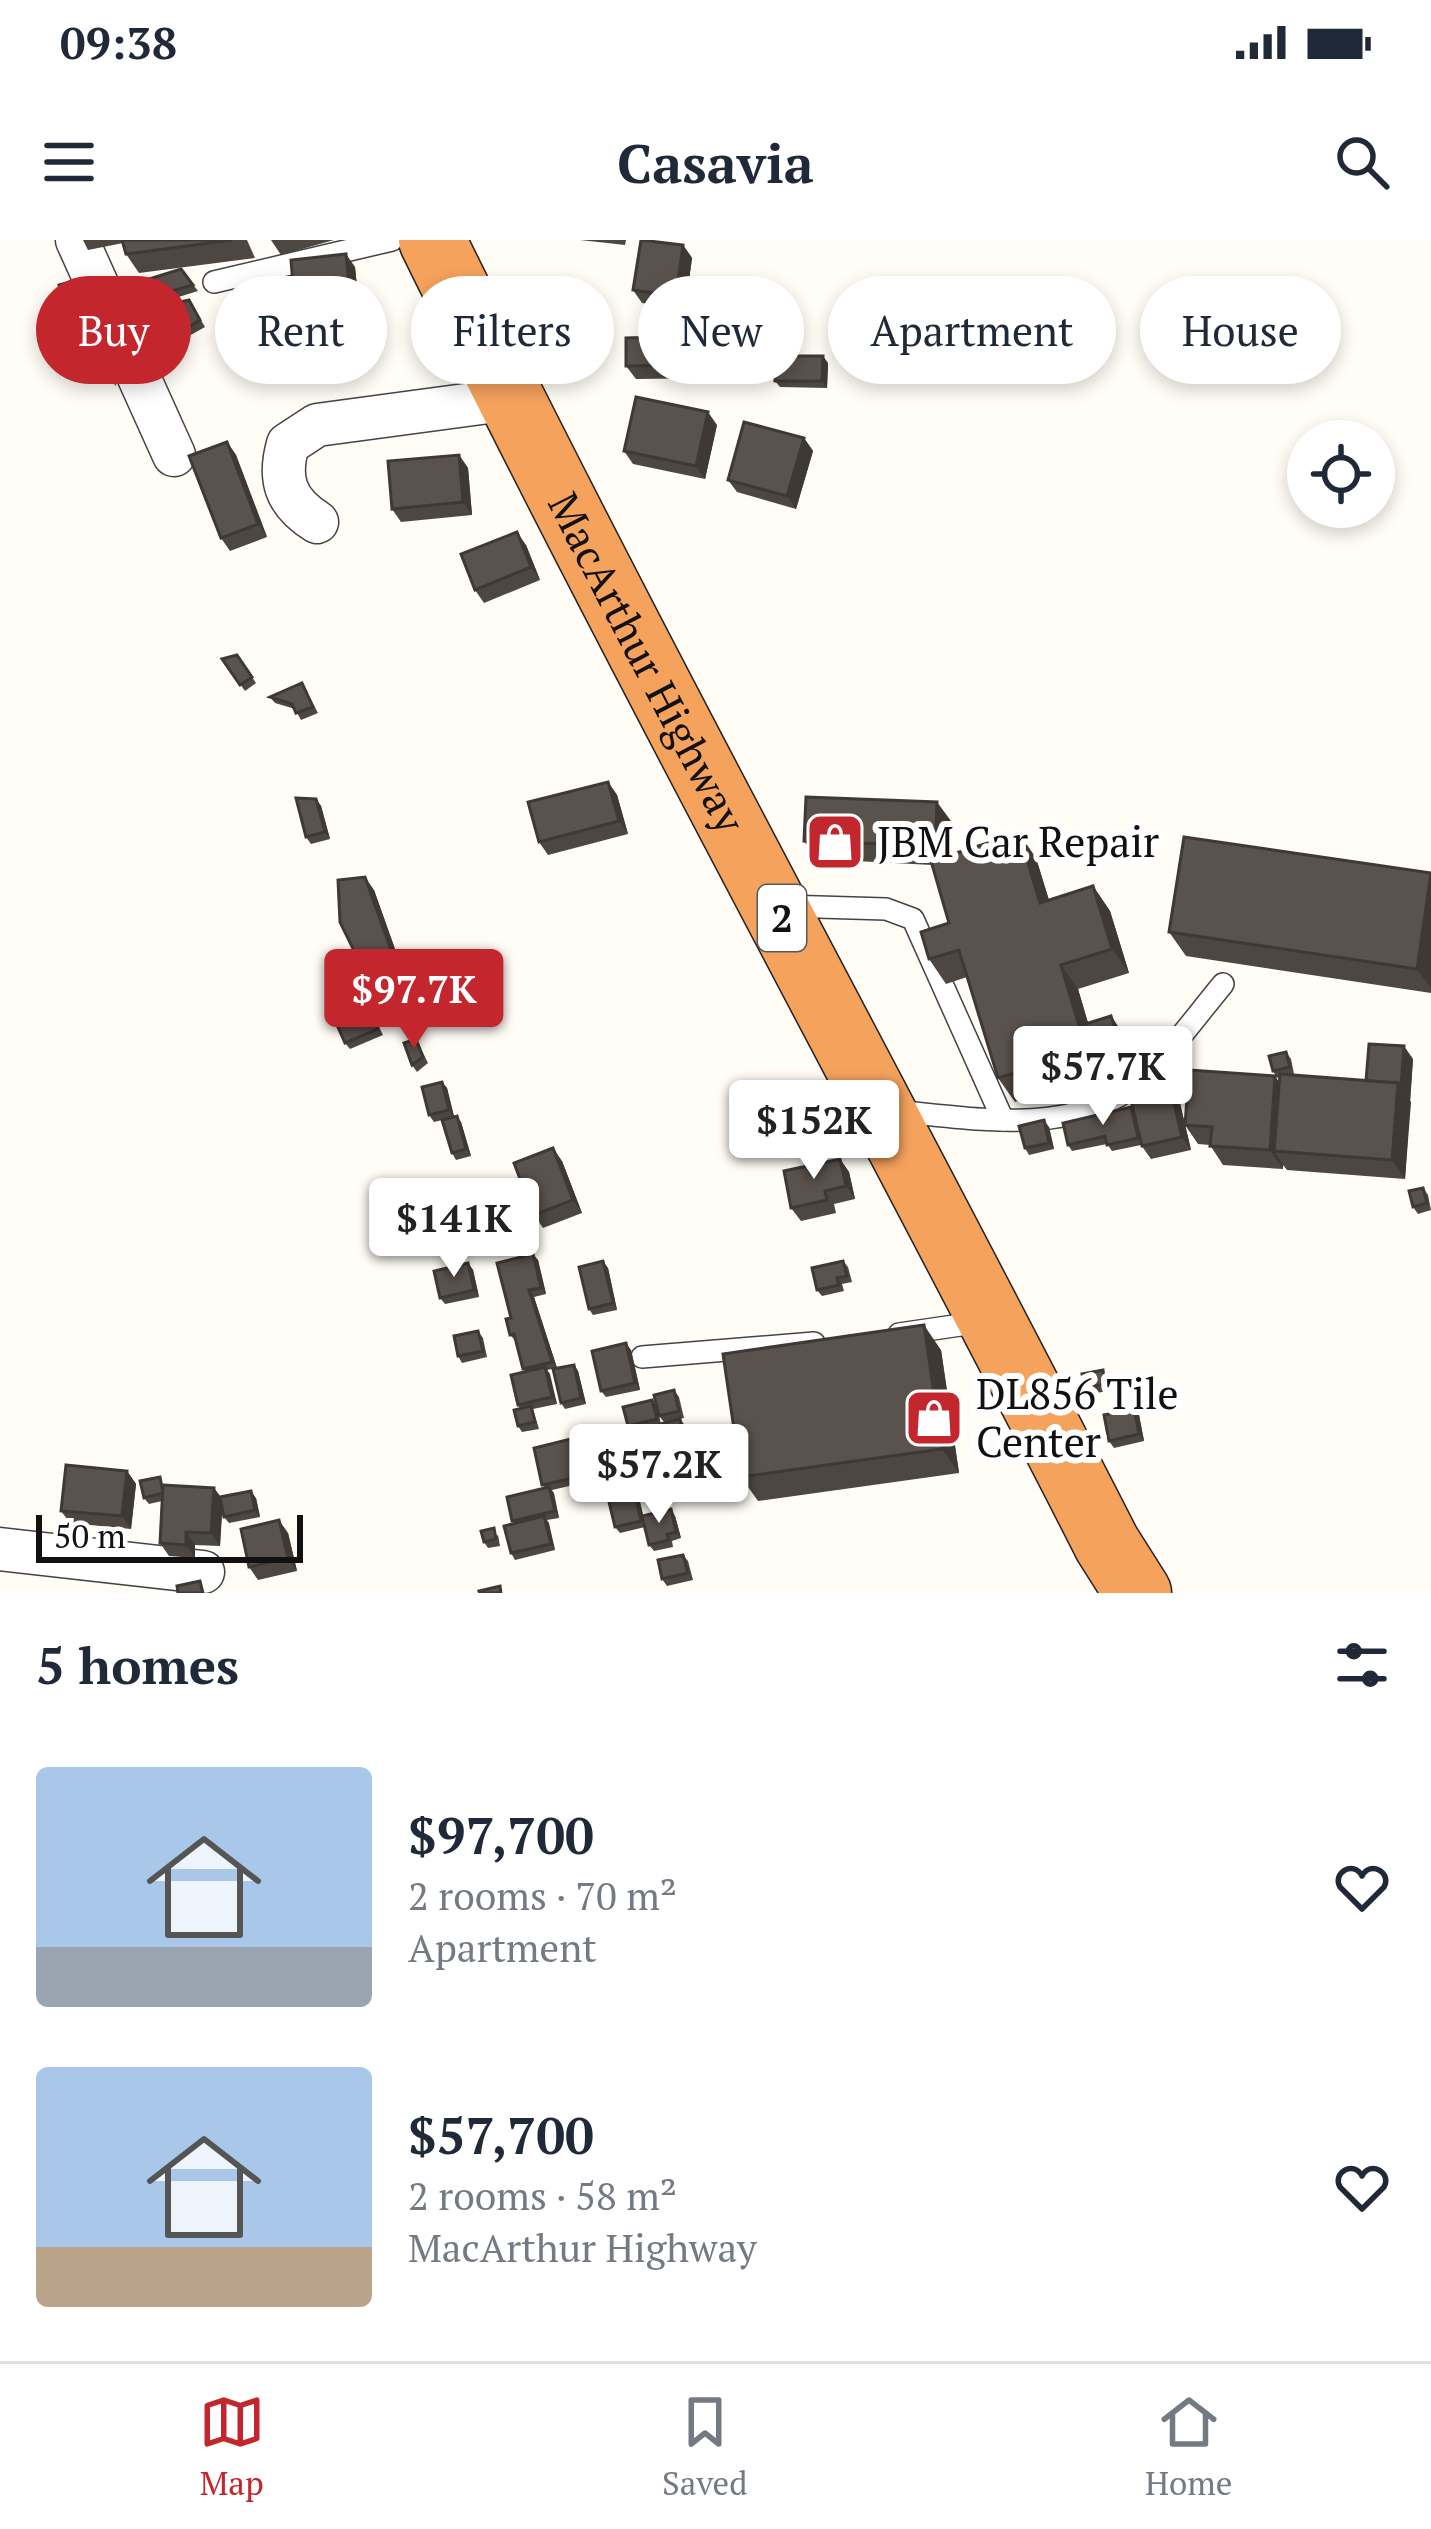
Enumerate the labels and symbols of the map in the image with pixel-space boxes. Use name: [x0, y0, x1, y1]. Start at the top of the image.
street label: MacArthur Highway: [536, 483, 759, 842]
shop icon: JBM Car Repair: [804, 811, 866, 873]
place label: JBM Car Repair: [877, 813, 1159, 869]
road number: 2: [758, 885, 806, 951]
pin: $97.7K: [316, 949, 512, 1051]
pin: $57.7K: [1005, 1026, 1201, 1128]
pin: $152K: [730, 1080, 898, 1182]
pin: $141K: [370, 1178, 538, 1280]
place label: DL856 Tile Center: [976, 1365, 1179, 1469]
shop icon: DL856 Tile Center: [903, 1387, 965, 1449]
pin: $57.2K: [561, 1424, 757, 1526]
scale bar: [36, 1509, 303, 1562]

